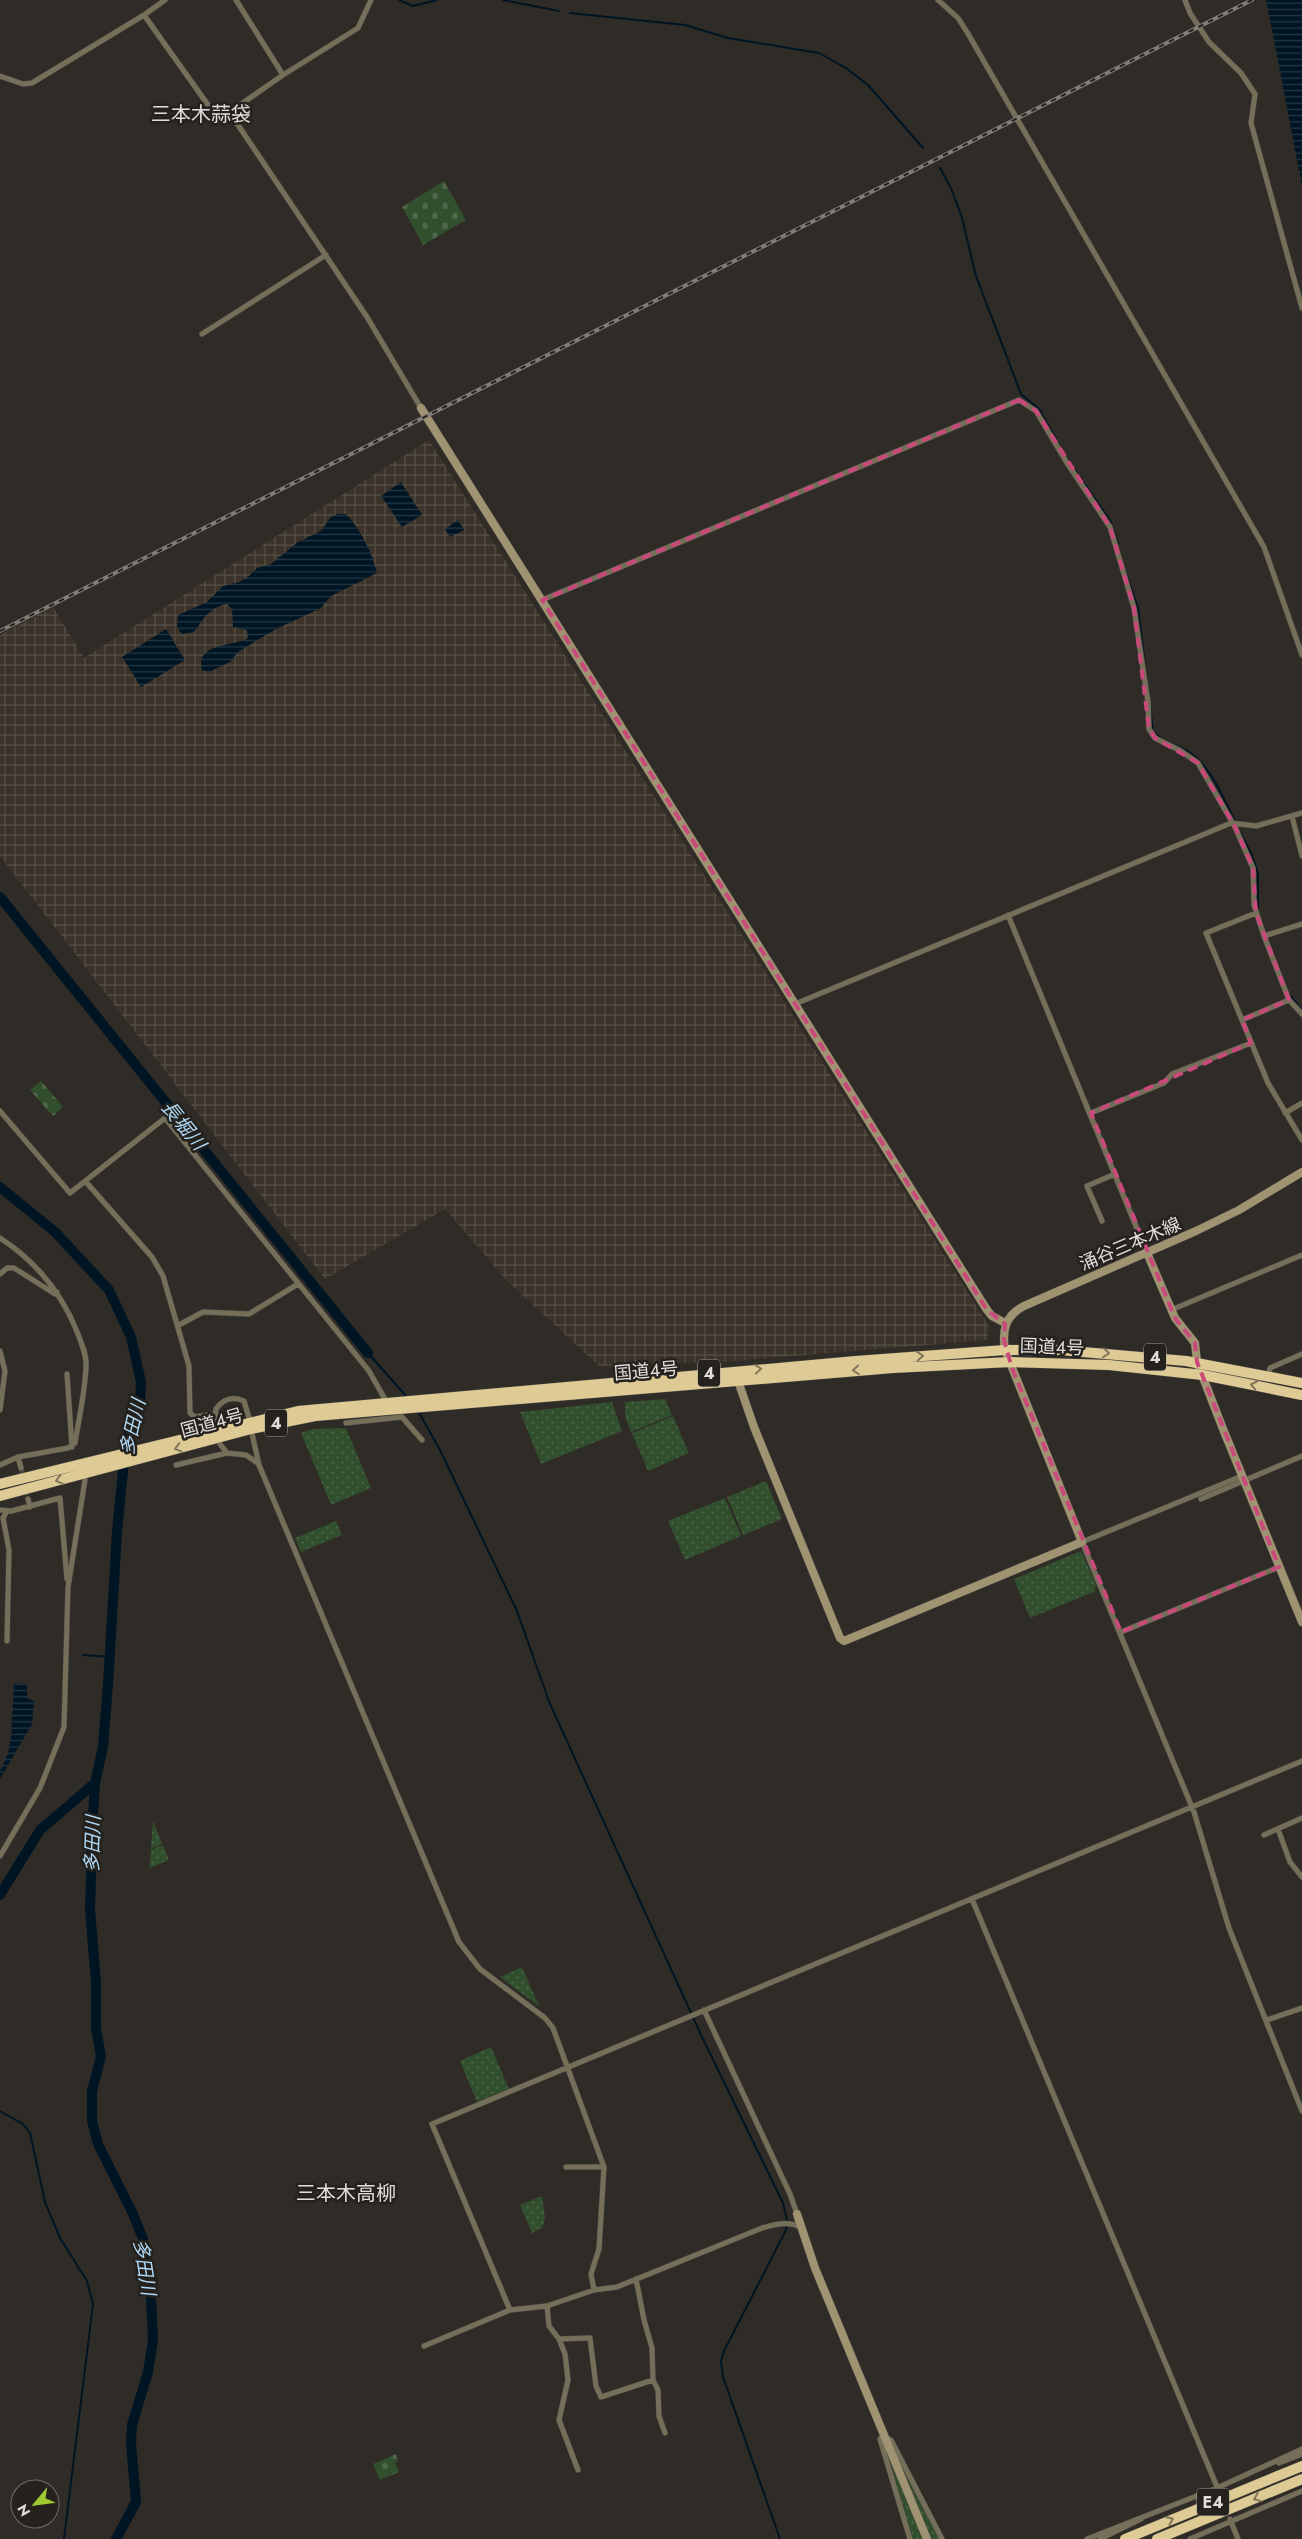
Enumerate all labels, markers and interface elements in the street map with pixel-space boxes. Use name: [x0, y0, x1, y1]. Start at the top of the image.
district label: 三本木蒜袋: [151, 100, 251, 129]
water label: 長堀川: [155, 1095, 213, 1158]
street label: 涌谷三本木線: [1075, 1211, 1185, 1277]
street label: 国道4号: [1019, 1333, 1085, 1361]
road number: 4: [1144, 1344, 1166, 1370]
one-way arrow: [1103, 1347, 1111, 1358]
one-way arrow: [916, 1351, 924, 1362]
street label: 国道4号: [613, 1355, 679, 1387]
road number: 4: [698, 1360, 720, 1386]
one-way arrow: [754, 1364, 762, 1375]
one-way arrow: [852, 1365, 860, 1376]
one-way arrow: [1250, 1380, 1259, 1391]
water label: 多田川: [113, 1394, 153, 1458]
street label: 国道4号: [177, 1402, 247, 1444]
road number: 4: [265, 1410, 287, 1436]
one-way arrow: [174, 1443, 182, 1453]
one-way arrow: [56, 1475, 64, 1485]
water label: 多田川: [78, 1813, 107, 1873]
district label: 三本木高柳: [296, 2179, 396, 2208]
water label: 多田川: [127, 2237, 163, 2299]
north arrow: [10, 2479, 60, 2529]
road number: E4: [1197, 2488, 1229, 2516]
one-way arrow: [1253, 2492, 1262, 2502]
text: N: [12, 2501, 35, 2520]
one-way arrow: [1165, 2516, 1174, 2527]

